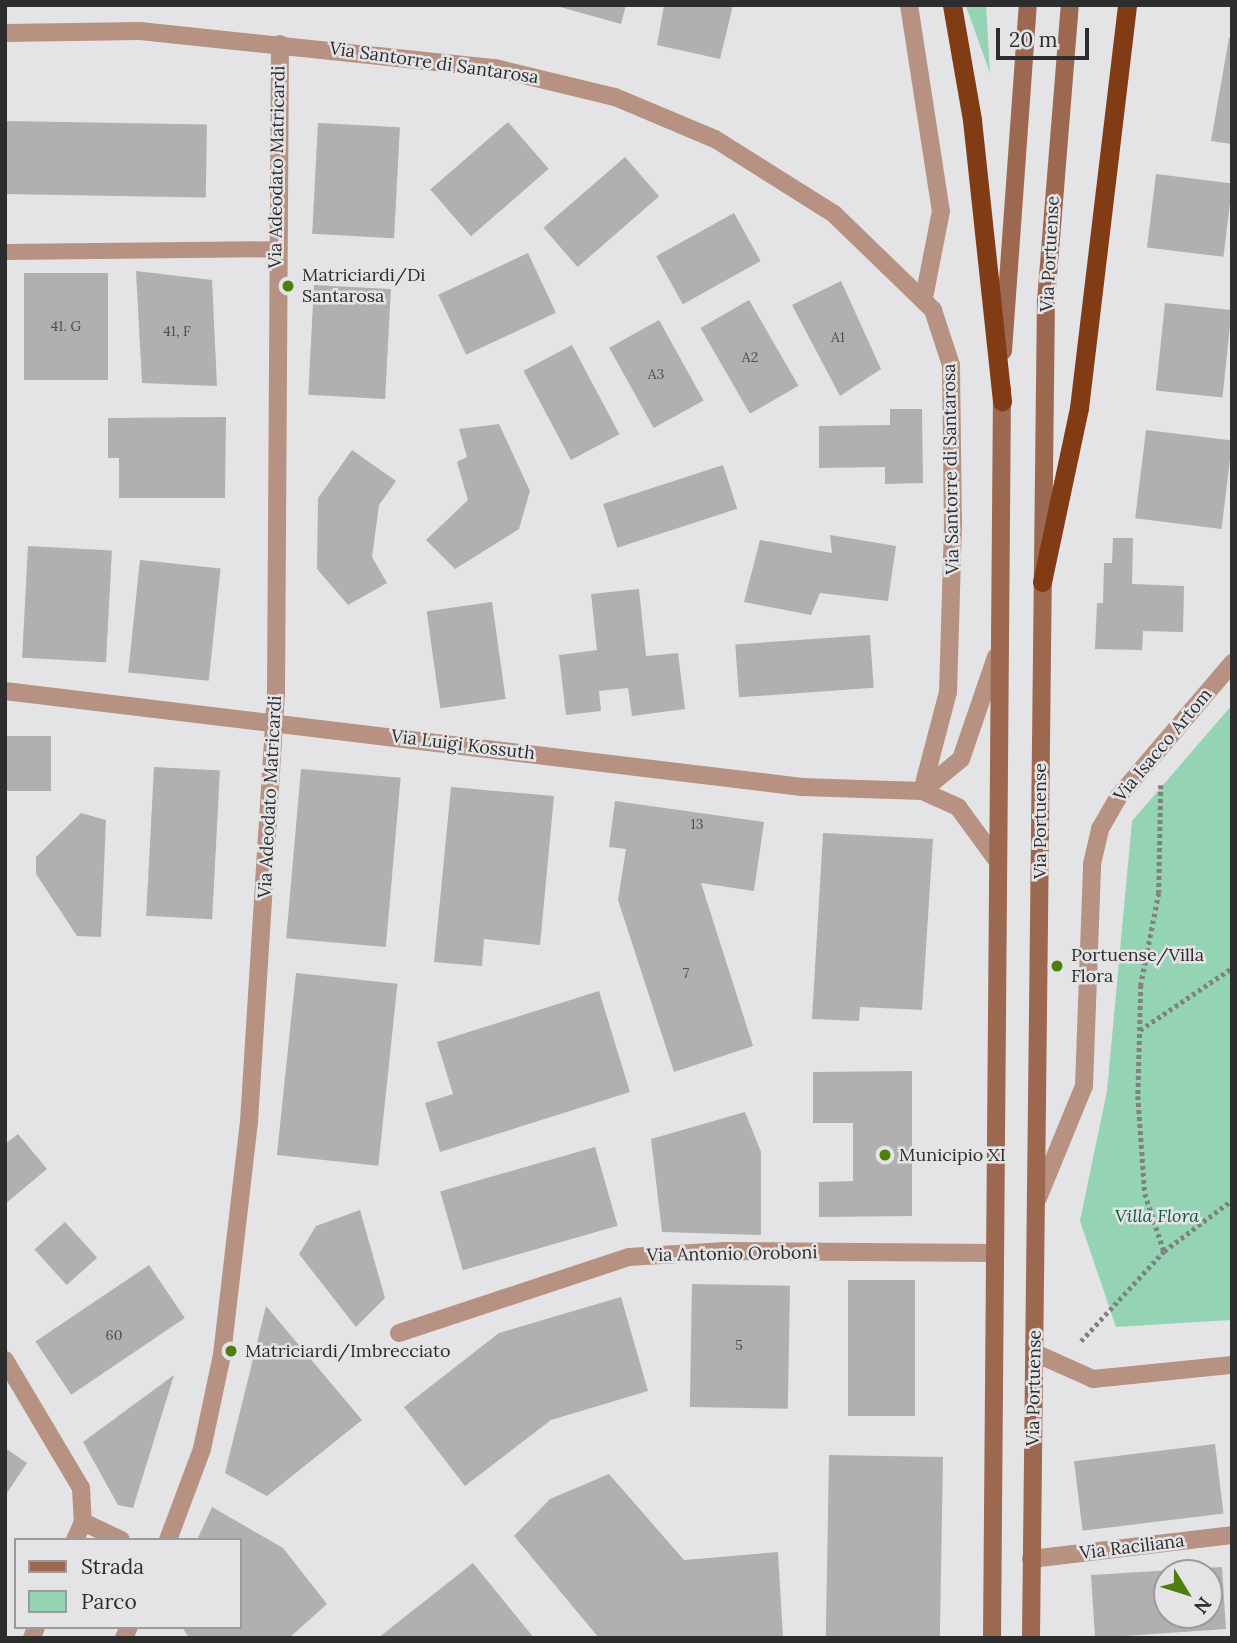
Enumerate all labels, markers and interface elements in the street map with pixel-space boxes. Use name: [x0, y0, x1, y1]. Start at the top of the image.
scale bar: [999, 14, 1092, 58]
text: 20 m: [1009, 26, 1058, 53]
street label: Via Santorre di Santarosa: [328, 38, 540, 88]
street label: Via Adeodato Matricardi: [264, 65, 290, 269]
street label: Via Portuense: [1036, 195, 1064, 313]
place label: Matriciardi/Di Santarosa: [302, 265, 425, 308]
marker: Matriciardi/Di Santarosa: [280, 278, 296, 294]
house number: 41. G: [51, 318, 81, 334]
house number: 41, F: [163, 323, 191, 339]
house number: A1: [831, 329, 845, 345]
house number: A2: [742, 349, 758, 365]
street label: Via Santorre di Santarosa: [938, 363, 964, 575]
house number: A3: [648, 366, 664, 382]
street label: Via Isacco Artom: [1109, 684, 1217, 806]
street label: Via Adeodato Matricardi: [254, 695, 286, 899]
street label: Via Luigi Kossuth: [390, 725, 536, 765]
street label: Via Portuense: [1029, 763, 1051, 879]
house number: 13: [691, 816, 703, 832]
place label: Portuense/Villa Flora: [1071, 945, 1204, 988]
marker: Portuense/Villa Flora: [1049, 958, 1065, 974]
house number: 7: [683, 965, 689, 981]
place label: Municipio XI: [899, 1144, 1006, 1166]
marker: Municipio XI: [877, 1147, 893, 1163]
park label: Villa Flora: [1115, 1205, 1199, 1227]
street label: Via Antonio Oroboni: [646, 1242, 818, 1266]
house number: 60: [106, 1327, 122, 1343]
street label: Via Portuense: [1022, 1330, 1046, 1446]
house number: 5: [735, 1337, 743, 1353]
place label: Matriciardi/Imbrecciato: [245, 1340, 451, 1362]
marker: Matriciardi/Imbrecciato: [223, 1343, 239, 1359]
street label: Via Raciliana: [1078, 1530, 1186, 1564]
legend: [14, 1538, 242, 1629]
text: Strada: [81, 1553, 144, 1580]
north arrow: [1153, 1559, 1223, 1629]
text: Parco: [81, 1588, 137, 1615]
text: N: [1189, 1593, 1217, 1619]

